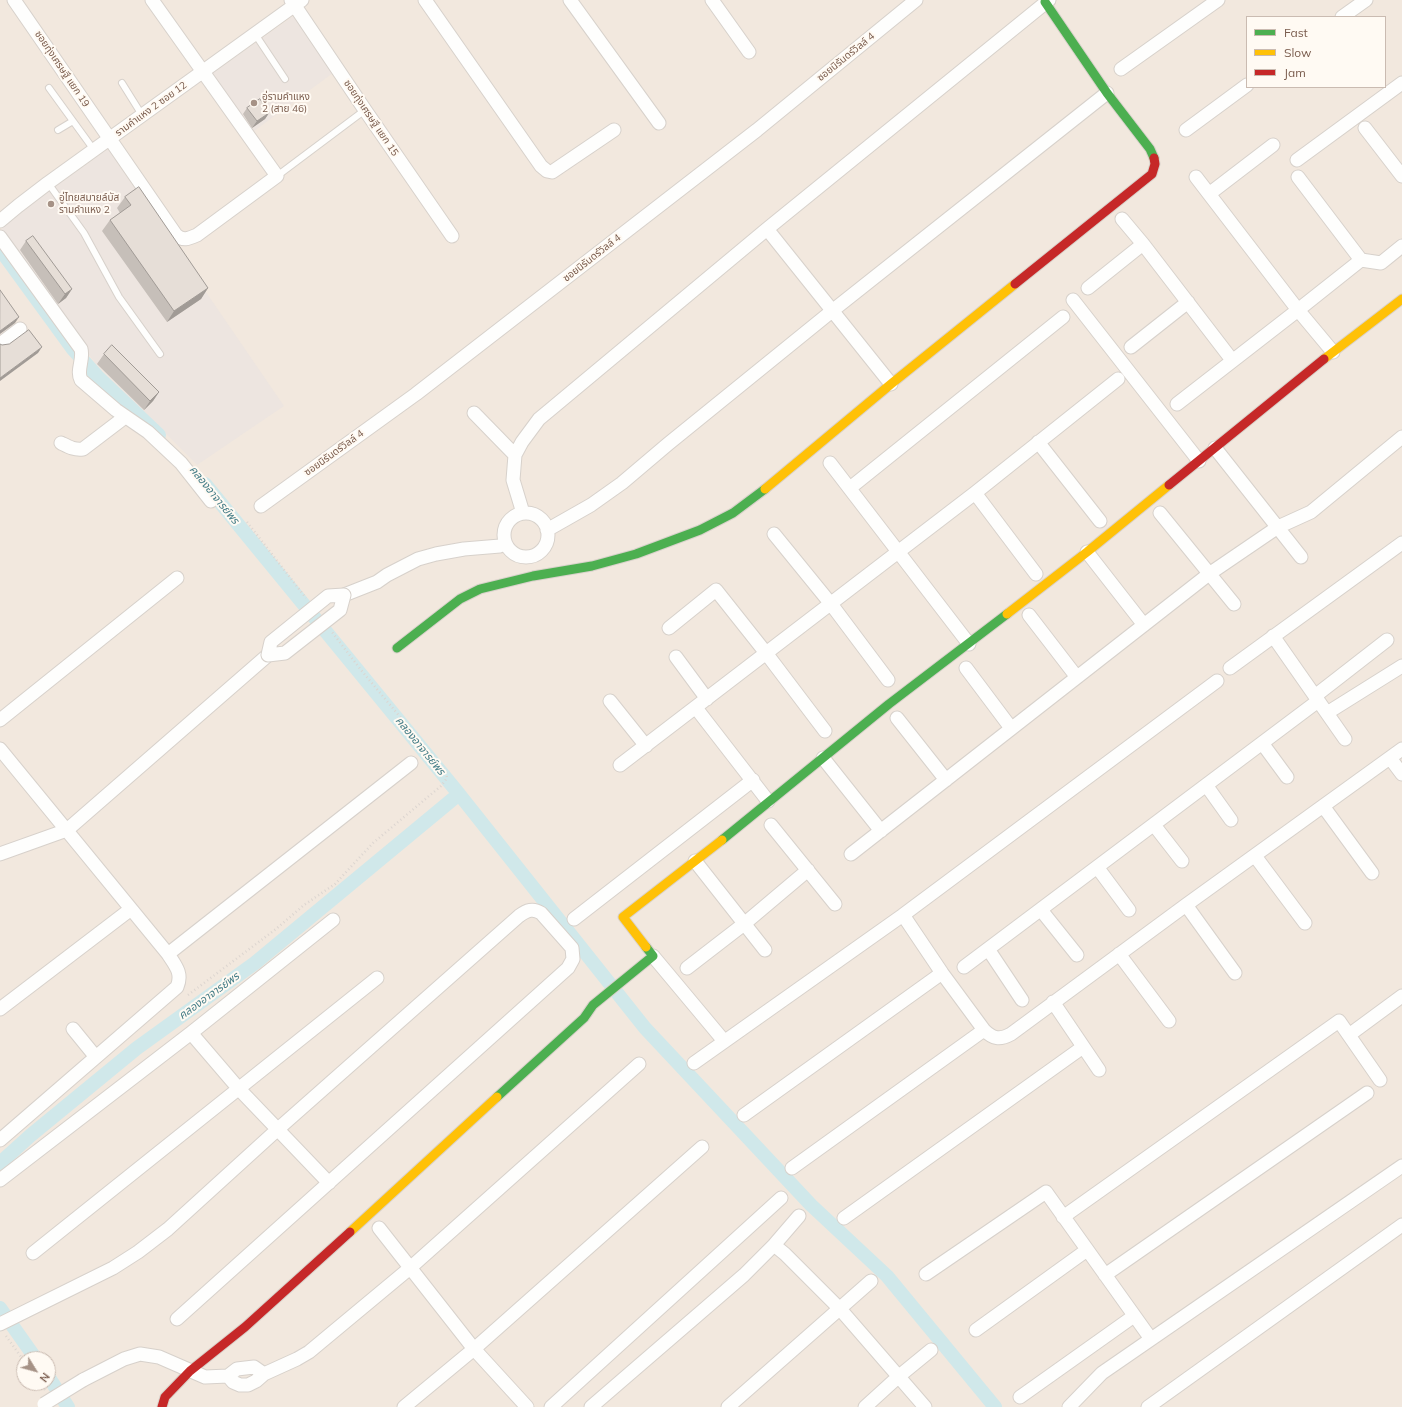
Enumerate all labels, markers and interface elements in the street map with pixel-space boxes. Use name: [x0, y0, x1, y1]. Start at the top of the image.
legend: [1246, 16, 1386, 88]
text: Fast: [1284, 25, 1308, 40]
street label: ซอยทุ่งเศรษฐี แยก 19: [32, 29, 92, 109]
street label: ซอยนิรันดร์วิลล์ 4: [815, 30, 877, 84]
text: Slow: [1284, 45, 1312, 60]
text: Jam: [1284, 65, 1306, 80]
street label: ซอยทุ่งเศรษฐี แยก 15: [341, 78, 401, 158]
street label: รามคำแหง 2 ซอย 12: [113, 79, 189, 139]
place label: อู่รามคำแหง 2 (สาย 46): [262, 91, 310, 114]
marker: อู่รามคำแหง 2 (สาย 46): [249, 98, 259, 108]
place label: อู่ไทยสมายล์บัส รามคำแหง 2: [59, 192, 119, 216]
marker: อู่ไทยสมายล์บัส รามคำแหง 2: [46, 199, 56, 209]
street label: ซอยนิรันดร์วิลล์ 4: [561, 232, 623, 284]
street label: ซอยนิรันดร์วิลล์ 4: [302, 427, 366, 479]
water label: คลองอาจารย์พร: [186, 463, 242, 527]
water label: คลองอาจารย์พร: [392, 714, 448, 778]
water label: คลองอาจารย์พร: [176, 970, 242, 1022]
north arrow: [16, 1351, 56, 1391]
text: N: [37, 1370, 53, 1385]

